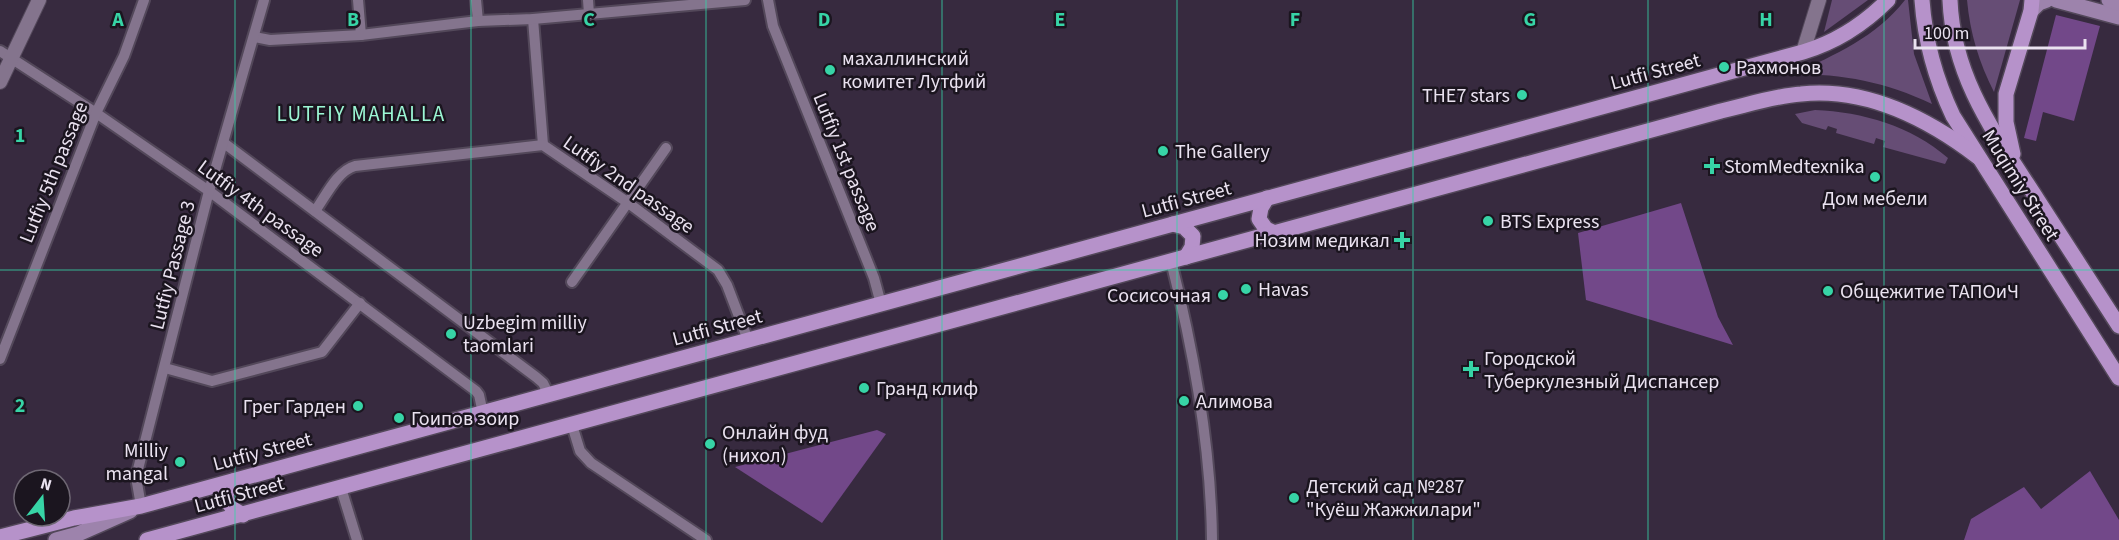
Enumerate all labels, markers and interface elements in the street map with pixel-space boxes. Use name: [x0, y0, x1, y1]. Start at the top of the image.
text: A: [111, 6, 124, 34]
text: B: [347, 6, 359, 34]
text: C: [583, 6, 595, 34]
text: D: [818, 6, 830, 34]
text: E: [1055, 6, 1065, 34]
text: F: [1290, 6, 1300, 34]
text: G: [1524, 6, 1536, 34]
text: H: [1759, 6, 1773, 34]
scale bar: [1915, 12, 2084, 50]
text: 100 m: [1924, 21, 1969, 46]
place label: махаллинский комитет Лутфий: [842, 45, 986, 96]
street label: Lutfi Street: [1607, 46, 1703, 97]
place label: Рахмонов: [1736, 54, 1821, 82]
marker: Рахмонов: [1717, 60, 1731, 74]
marker: махаллинский комитет Лутфий: [823, 63, 837, 77]
place label: THE7 stars: [1422, 82, 1510, 110]
marker: THE7 stars: [1515, 88, 1529, 102]
street label: Lutfiy 1st passage: [806, 89, 887, 236]
street label: Lutfiy 5th passage: [13, 97, 95, 247]
district label: LUTFIY MAHALLA: [276, 99, 446, 129]
text: 1: [15, 122, 25, 150]
street label: Muqimiy Street: [1975, 125, 2066, 247]
street label: Lutfiy 2nd passage: [557, 129, 700, 241]
place label: The Gallery: [1175, 138, 1271, 166]
marker: The Gallery: [1156, 144, 1170, 158]
street label: Lutfiy 4th passage: [191, 153, 329, 264]
place label: StomMedtexnika: [1724, 153, 1865, 181]
marker: StomMedtexnika: [1705, 159, 1719, 173]
marker: Дом мебели: [1868, 170, 1882, 184]
street label: Lutfi Street: [1138, 174, 1234, 225]
place label: Дом мебели: [1822, 185, 1928, 213]
street label: Lutfiy Passage 3: [143, 198, 203, 333]
place label: BTS Express: [1500, 208, 1599, 236]
marker: BTS Express: [1481, 214, 1495, 228]
place label: Нозим медикал: [1254, 227, 1390, 255]
marker: Нозим медикал: [1395, 233, 1409, 247]
place label: Havas: [1258, 276, 1309, 304]
place label: Общежитие ТАПОиЧ: [1840, 278, 2019, 306]
place label: Сосисочная: [1107, 282, 1211, 310]
marker: Havas: [1239, 282, 1253, 296]
marker: Общежитие ТАПОиЧ: [1821, 284, 1835, 298]
marker: Сосисочная: [1216, 288, 1230, 302]
street label: Lutfi Street: [669, 302, 765, 353]
place label: Uzbegim milliy taomlari: [463, 309, 587, 360]
marker: Uzbegim milliy taomlari: [444, 327, 458, 341]
place label: Городской Туберкулезный Диспансер: [1484, 345, 1719, 396]
marker: Городской Туберкулезный Диспансер: [1462, 360, 1480, 378]
place label: Гранд клиф: [876, 375, 978, 403]
marker: Гранд клиф: [857, 381, 871, 395]
place label: Алимова: [1196, 388, 1273, 416]
text: 2: [15, 392, 25, 420]
place label: Грег Гарден: [243, 393, 346, 421]
marker: Алимова: [1177, 394, 1191, 408]
marker: Грег Гарден: [351, 399, 365, 413]
place label: Гоипов зоир: [411, 405, 519, 433]
marker: Гоипов зоир: [392, 411, 406, 425]
place label: Онлайн фуд (нихол): [722, 419, 829, 470]
street label: Lutfiy Street: [210, 425, 315, 479]
place label: Milliy mangal: [105, 437, 169, 488]
marker: Онлайн фуд (нихол): [703, 437, 717, 451]
marker: Milliy mangal: [173, 455, 187, 469]
north arrow: [12, 468, 72, 528]
street label: Lutfi Street: [191, 469, 287, 520]
text: N: [38, 473, 54, 497]
place label: Детский сад №287 "Куёш Жажжилари": [1306, 473, 1481, 524]
marker: Детский сад №287 "Куёш Жажжилари": [1287, 491, 1301, 505]

